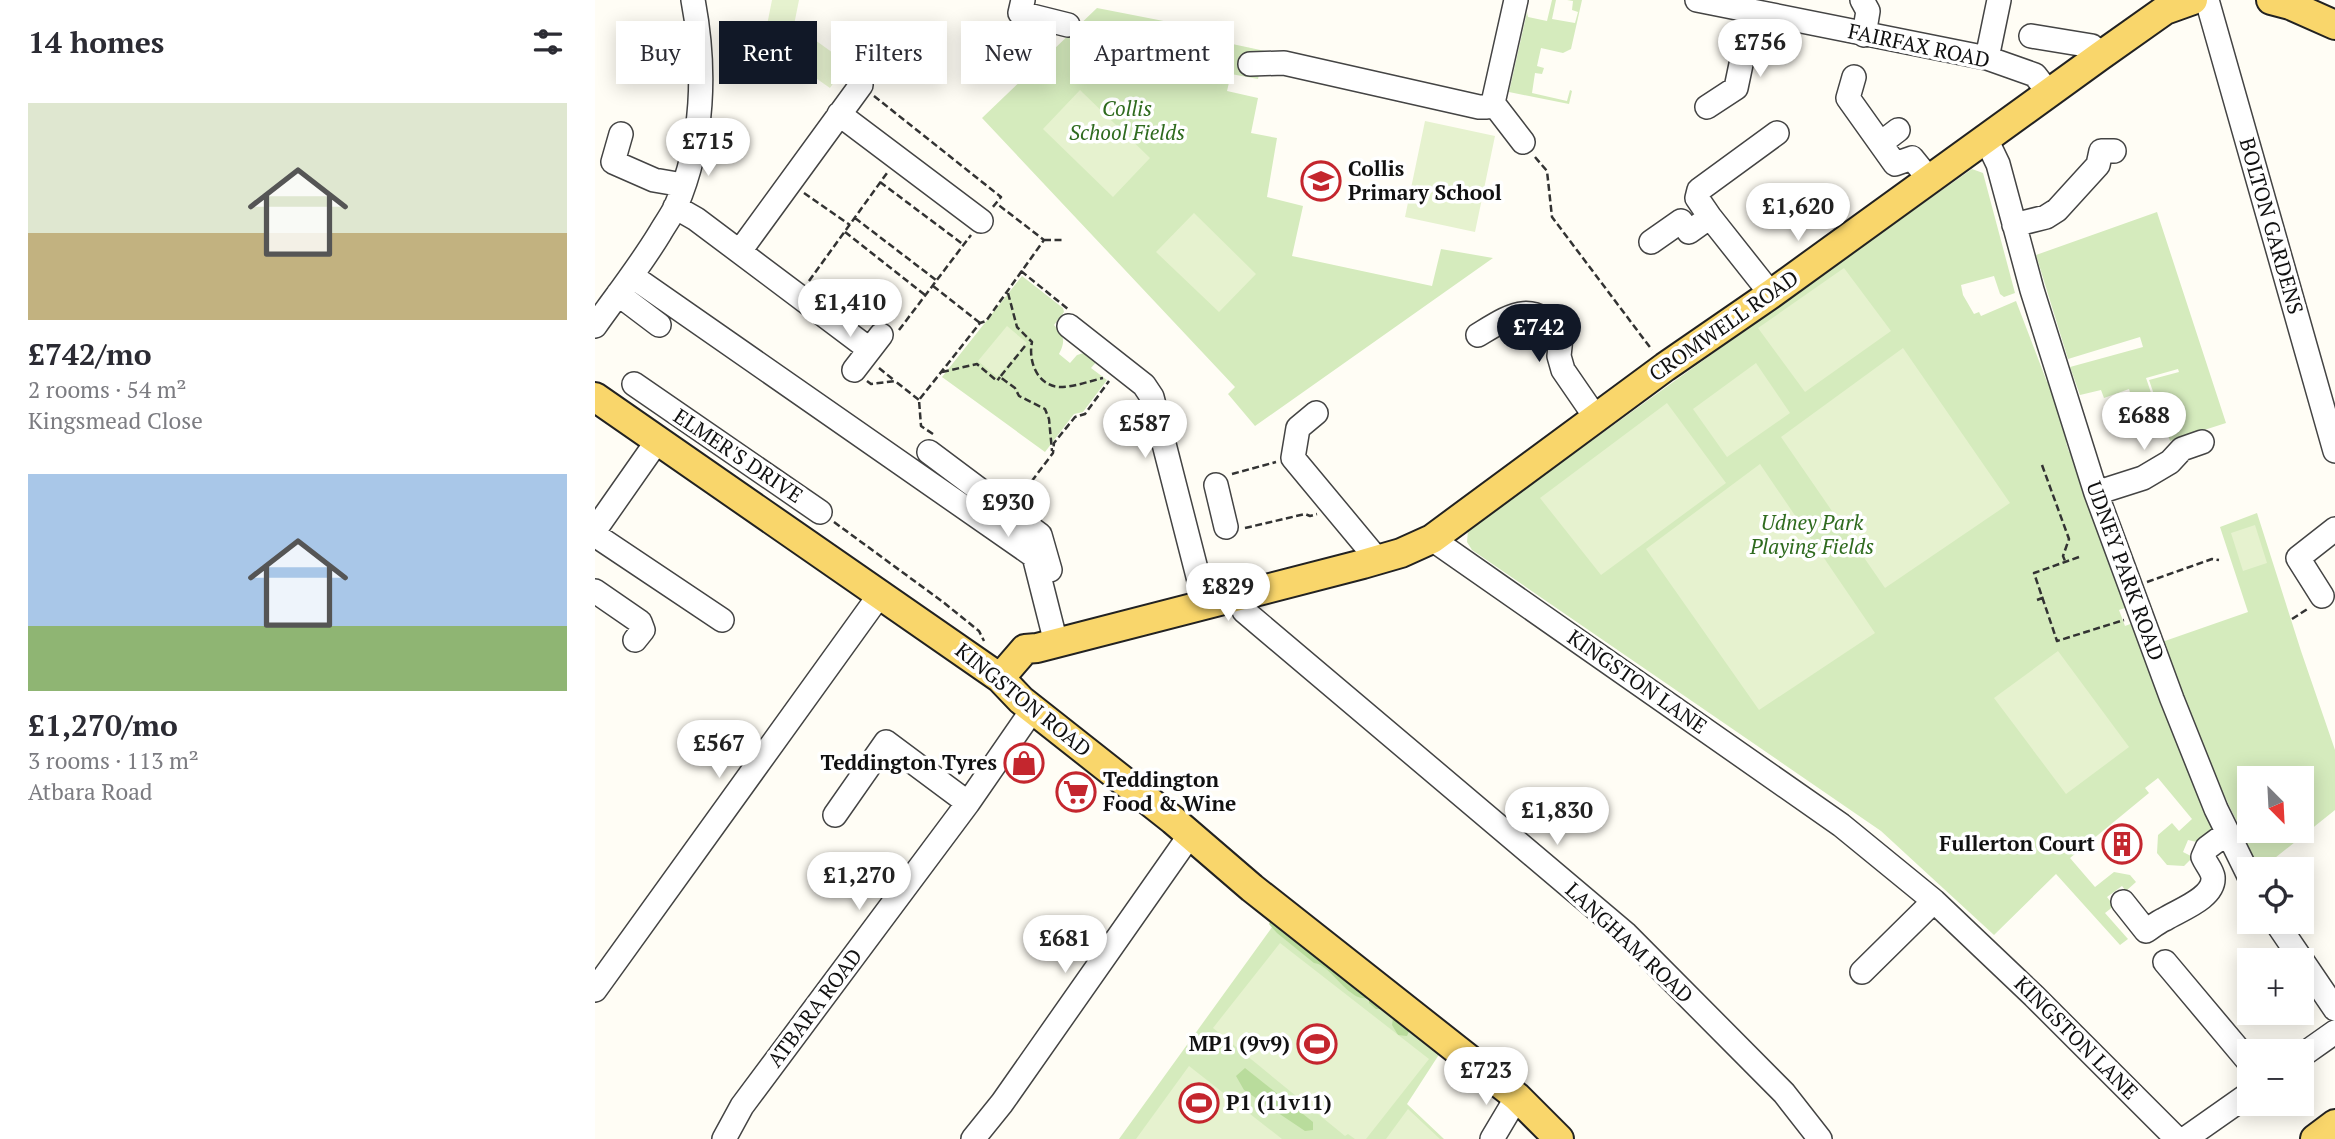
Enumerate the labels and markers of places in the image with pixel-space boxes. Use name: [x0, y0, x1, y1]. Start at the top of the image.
pin: £756: [1719, 20, 1801, 79]
pin: £715: [667, 118, 749, 178]
place label: Collis Primary School: [1348, 154, 1502, 206]
school or university icon: Collis Primary School: [1300, 160, 1342, 202]
pin: £1,620: [1741, 184, 1855, 243]
pin: £1,410: [793, 280, 907, 339]
pin: £742: [1498, 304, 1580, 364]
pin: £688: [2103, 392, 2185, 452]
pin: £587: [1104, 400, 1186, 460]
pin: £930: [967, 480, 1049, 539]
pin: £829: [1187, 564, 1269, 623]
pin: £567: [678, 720, 760, 780]
shop icon: Teddington Tyres: [1003, 742, 1045, 784]
place label: Teddington Tyres: [820, 748, 997, 776]
place label: Teddington Food & Wine: [1103, 765, 1236, 817]
supermarket icon: Teddington Food & Wine: [1055, 771, 1097, 813]
pin: £1,830: [1500, 788, 1614, 847]
building icon: Fullerton Court: [2101, 823, 2143, 865]
place label: Fullerton Court: [1939, 829, 2096, 857]
pin: £1,270: [802, 852, 916, 912]
pin: £681: [1024, 916, 1106, 975]
sports icon: MP1 (9v9): [1296, 1023, 1338, 1065]
place label: MP1 (9v9): [1189, 1029, 1290, 1057]
pin: £723: [1445, 1048, 1527, 1107]
sports icon: P1 (11v11): [1178, 1082, 1220, 1124]
place label: P1 (11v11): [1226, 1088, 1332, 1116]

